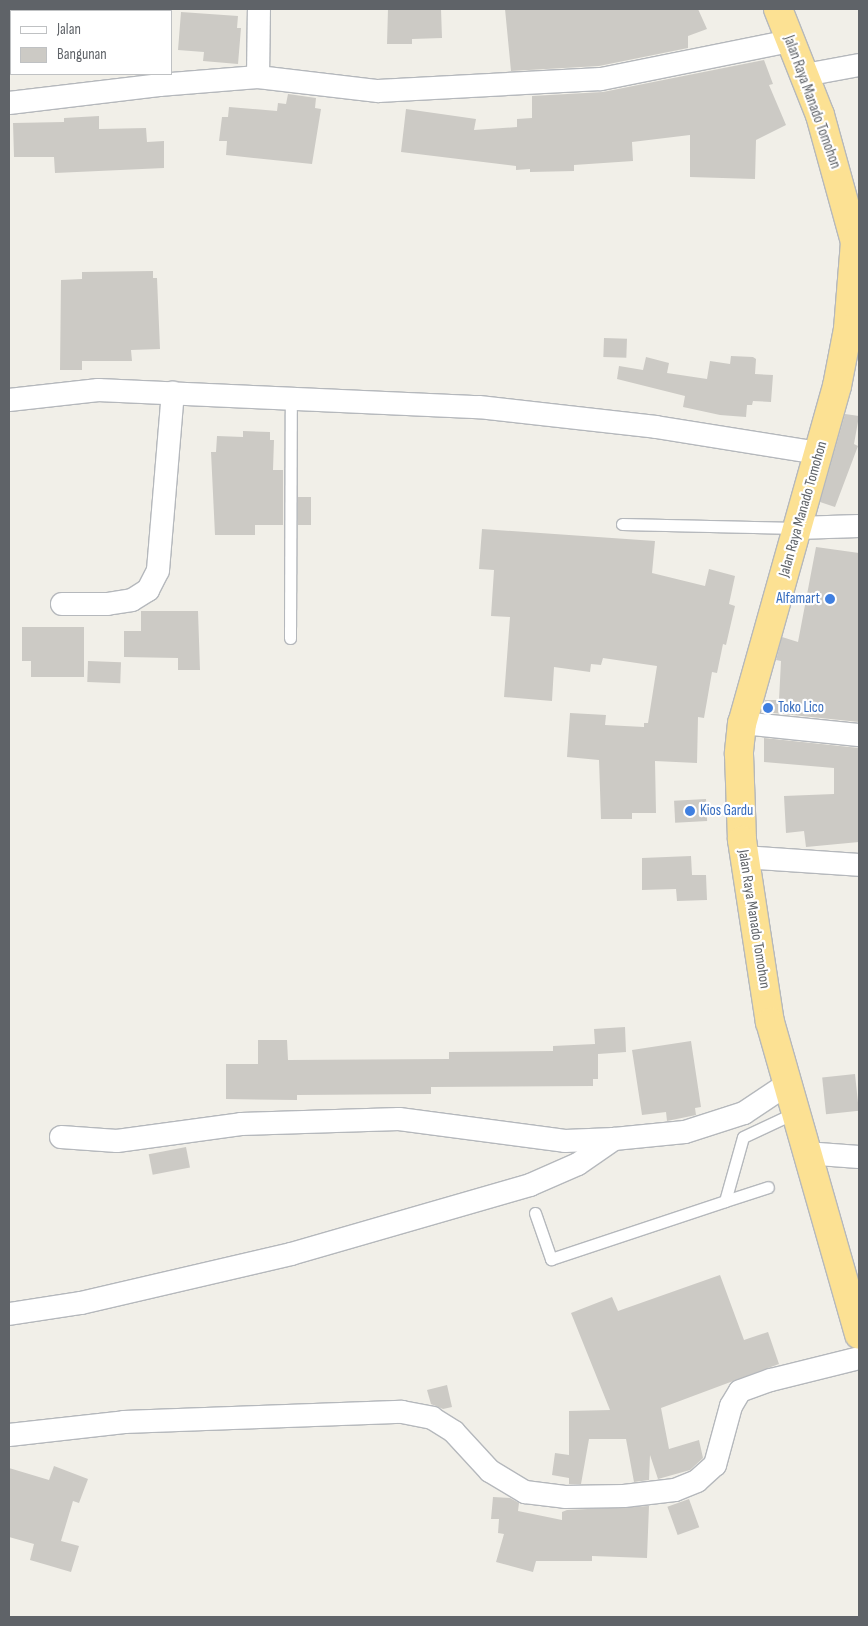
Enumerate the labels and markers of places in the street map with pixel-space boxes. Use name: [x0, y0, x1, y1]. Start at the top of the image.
place label: Alfamart: [776, 590, 820, 608]
marker: Alfamart: [824, 593, 836, 605]
place label: Toko Lico: [778, 699, 824, 717]
marker: Toko Lico: [762, 702, 774, 714]
place label: Kios Gardu: [700, 802, 753, 820]
marker: Kios Gardu: [684, 805, 696, 817]

